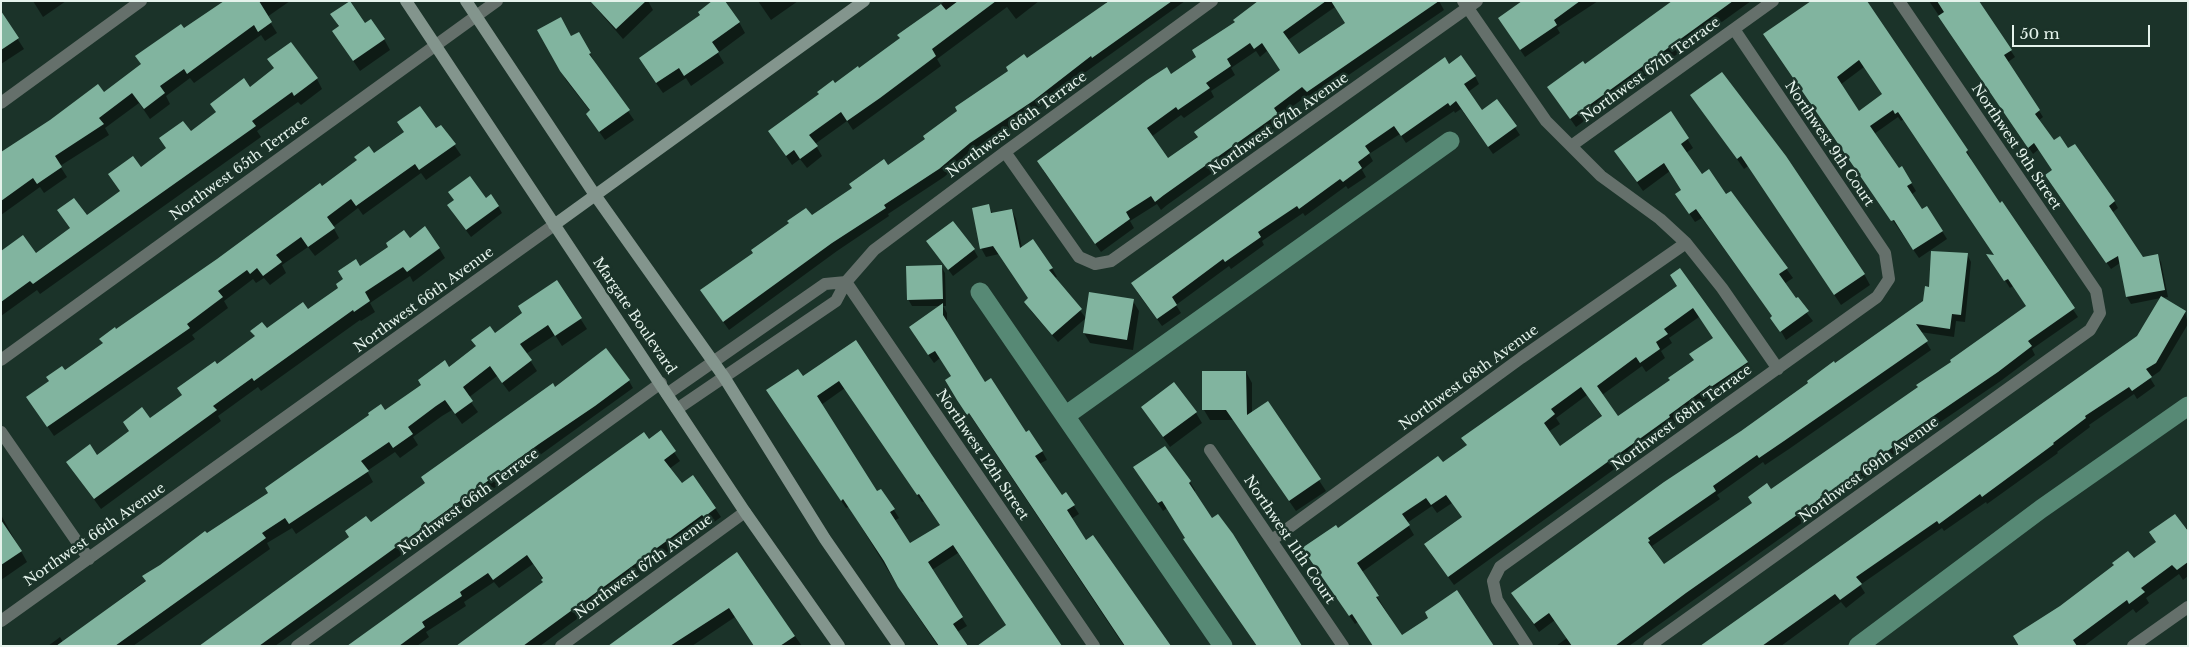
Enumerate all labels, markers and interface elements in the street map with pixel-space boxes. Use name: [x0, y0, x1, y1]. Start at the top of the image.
street label: Northwest 67th Terrace: [1578, 14, 1724, 126]
scale bar: [2014, 15, 2152, 47]
text: 50 m: [2020, 24, 2060, 43]
street label: Northwest 66th Terrace: [944, 68, 1090, 182]
street label: Northwest 67th Avenue: [1206, 69, 1352, 179]
street label: Northwest 9th Court: [1781, 78, 1877, 210]
street label: Northwest 9th Street: [1968, 81, 2064, 213]
street label: Northwest 65th Terrace: [167, 112, 313, 224]
street label: Northwest 66th Avenue: [351, 244, 497, 356]
street label: Margate Boulevard: [589, 255, 679, 377]
street label: Northwest 68th Avenue: [1396, 322, 1542, 434]
street label: Northwest 68th Terrace: [1609, 362, 1755, 474]
street label: Northwest 12th Street: [932, 386, 1032, 524]
street label: Northwest 69th Avenue: [1796, 414, 1942, 526]
street label: Northwest 66th Terrace: [396, 445, 542, 559]
street label: Northwest 11th Court: [1240, 473, 1338, 607]
street label: Northwest 66th Avenue: [21, 480, 169, 590]
street label: Northwest 67th Avenue: [572, 511, 716, 623]

